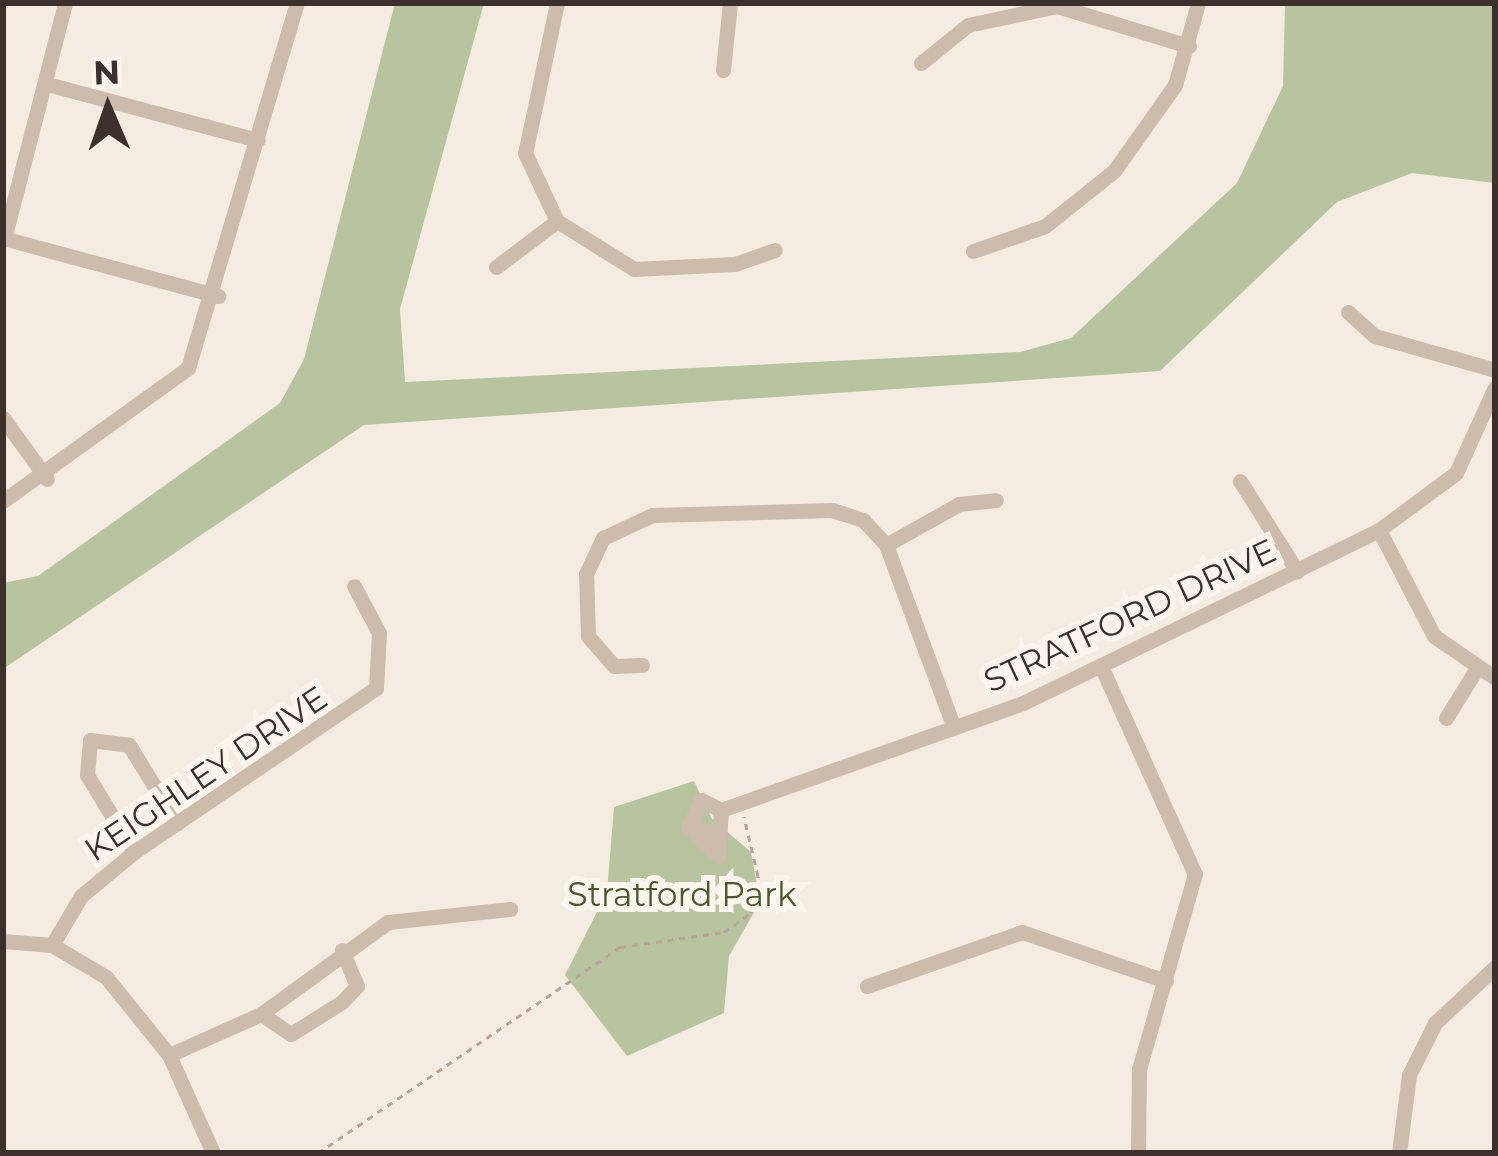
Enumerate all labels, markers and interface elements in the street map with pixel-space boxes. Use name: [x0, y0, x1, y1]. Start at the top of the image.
north arrow: [48, 48, 168, 168]
text: N: [93, 52, 121, 92]
street label: STRATFORD DRIVE: [978, 531, 1282, 701]
street label: KEIGHLEY DRIVE: [77, 678, 335, 870]
park label: Stratford Park: [567, 875, 797, 915]

